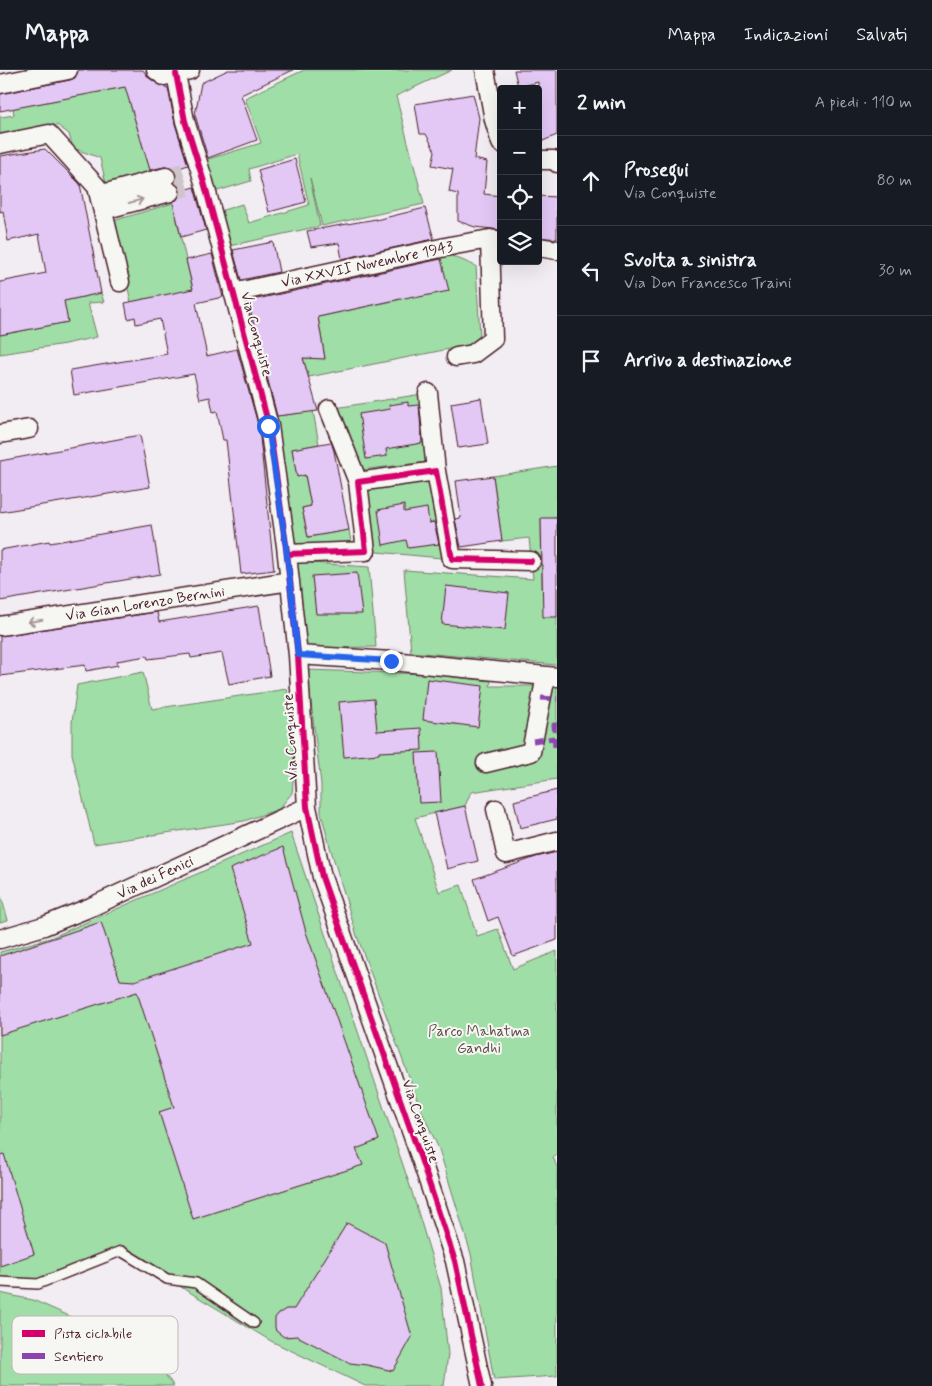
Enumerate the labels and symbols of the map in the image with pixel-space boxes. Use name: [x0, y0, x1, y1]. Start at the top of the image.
one-way arrow: [128, 196, 144, 205]
street label: Via XXVII Novembre 1943: [279, 237, 455, 293]
street label: Via Conquiste: [235, 290, 277, 379]
route start: [257, 415, 280, 438]
street label: Via Gian Lorenzo Bernini: [64, 582, 226, 626]
one-way arrow: [27, 616, 43, 626]
route end: [380, 650, 403, 673]
street label: Via Conquiste: [279, 693, 303, 781]
street label: Via dei Fenici: [114, 851, 197, 904]
park label: Parco Mahatma Gandhi: [428, 1022, 530, 1059]
street label: Via Conquiste: [396, 1077, 444, 1166]
legend: [12, 1316, 178, 1374]
text: Pista ciclabile: [54, 1325, 132, 1343]
text: Sentiero: [54, 1348, 104, 1366]

